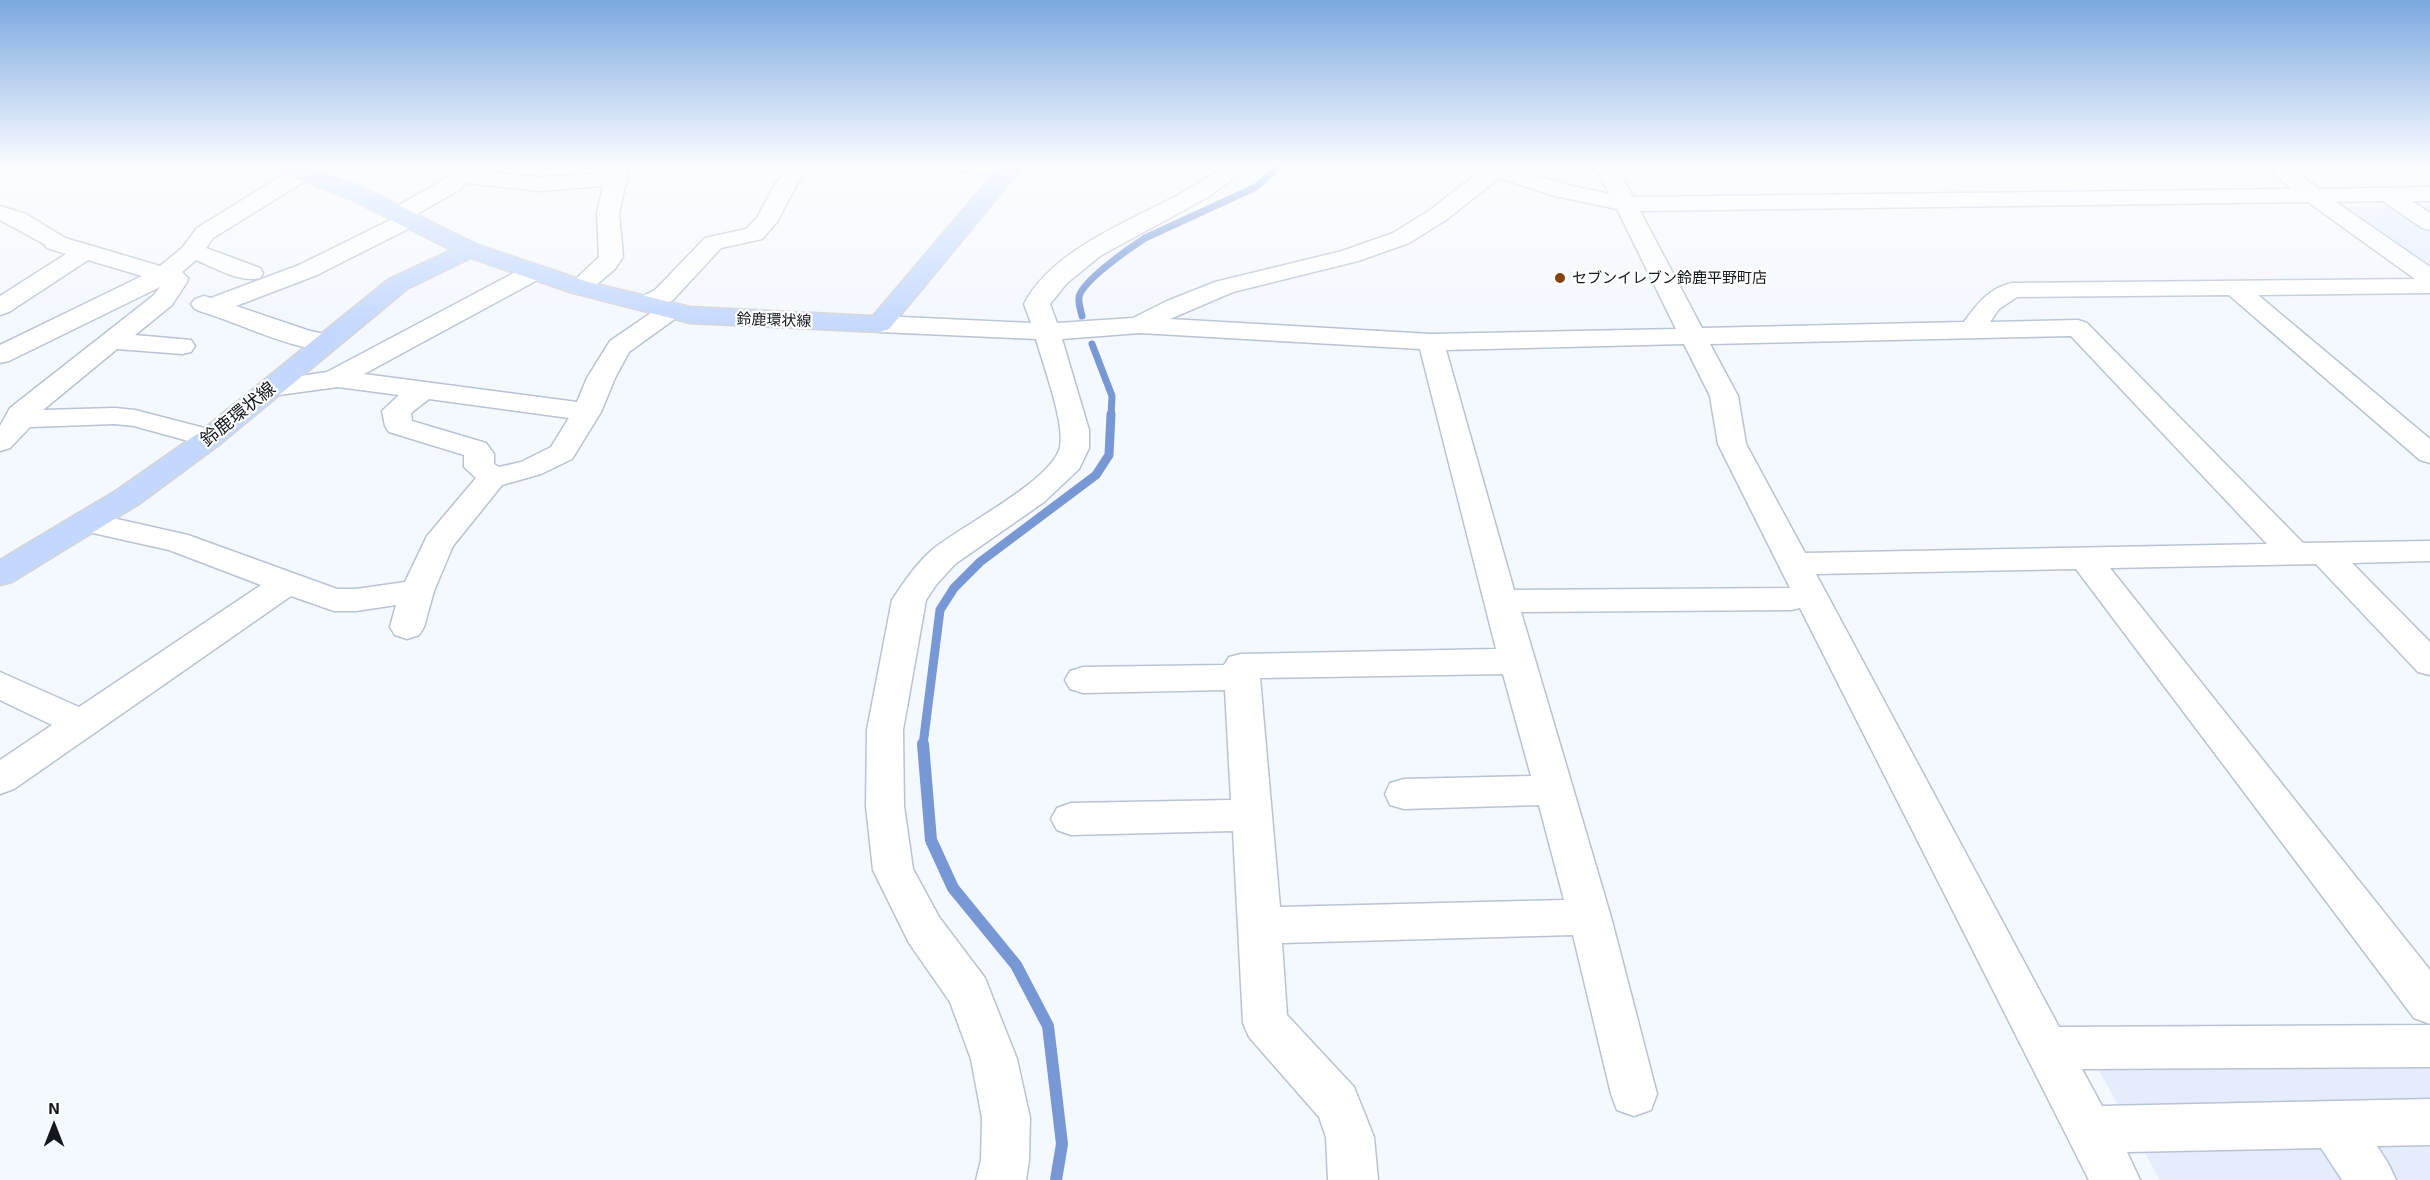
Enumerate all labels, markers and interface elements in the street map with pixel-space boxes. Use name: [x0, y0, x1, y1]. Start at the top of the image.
place label: セブンイレブン鈴鹿平野町店: [1572, 269, 1767, 287]
marker: セブンイレブン鈴鹿平野町店: [1553, 271, 1567, 285]
street label: 鈴鹿環状線: [736, 310, 812, 330]
street label: 鈴鹿環状線: [196, 377, 280, 451]
north arrow: [24, 1096, 84, 1156]
text: N: [48, 1098, 60, 1117]

